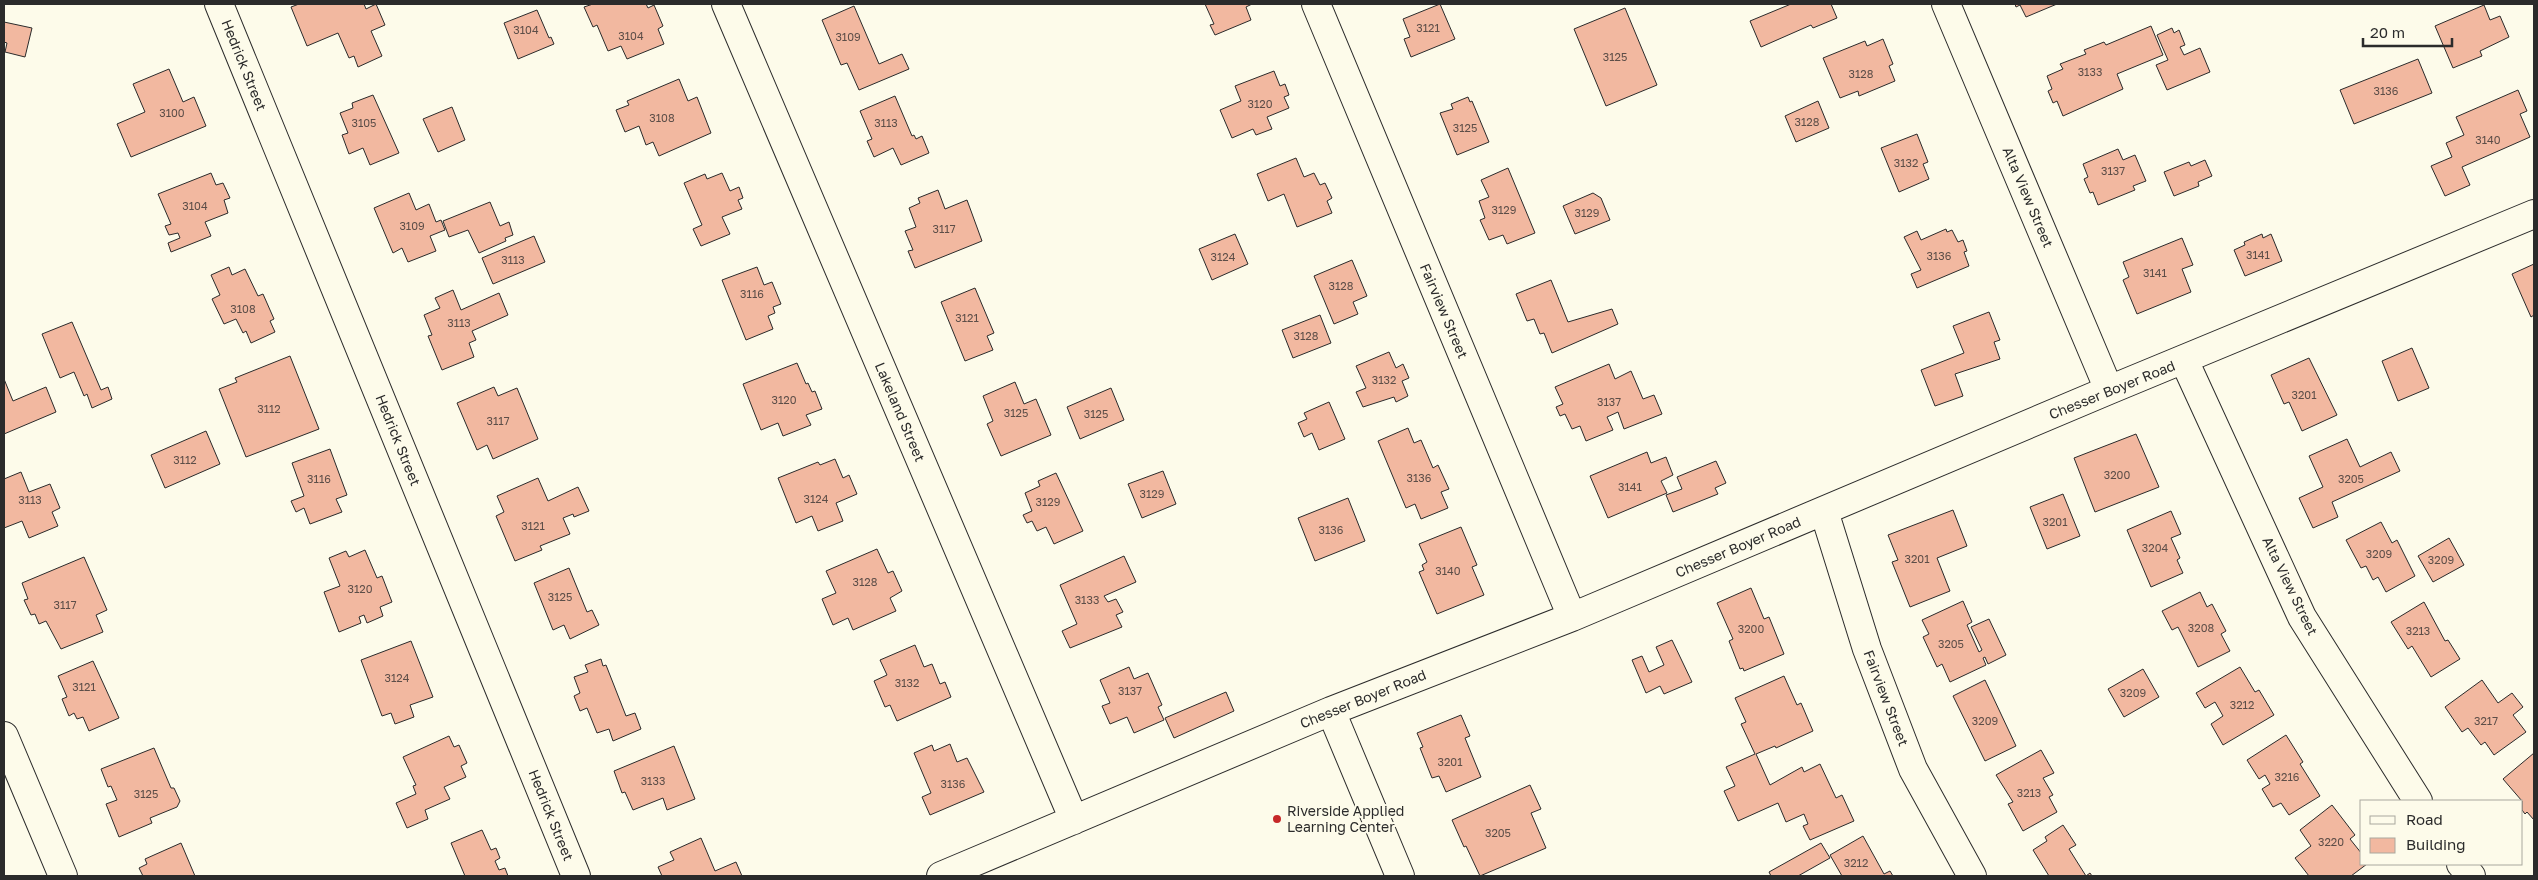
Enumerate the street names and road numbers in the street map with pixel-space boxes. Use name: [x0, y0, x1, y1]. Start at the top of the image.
street label: Hedrick Street: [218, 17, 271, 113]
street label: Alta View Street: [2000, 144, 2057, 250]
street label: Fairview Street: [1417, 261, 1472, 361]
street label: Chesser Boyer Road: [2046, 356, 2177, 423]
street label: Lakeland Street: [872, 360, 929, 464]
street label: Hedrick Street: [372, 392, 425, 488]
street label: Chesser Boyer Road: [1673, 512, 1803, 581]
street label: Alta View Street: [2259, 534, 2322, 638]
street label: Fairview Street: [1860, 647, 1913, 748]
street label: Chesser Boyer Road: [1297, 665, 1428, 732]
street label: Hedrick Street: [525, 767, 578, 863]

